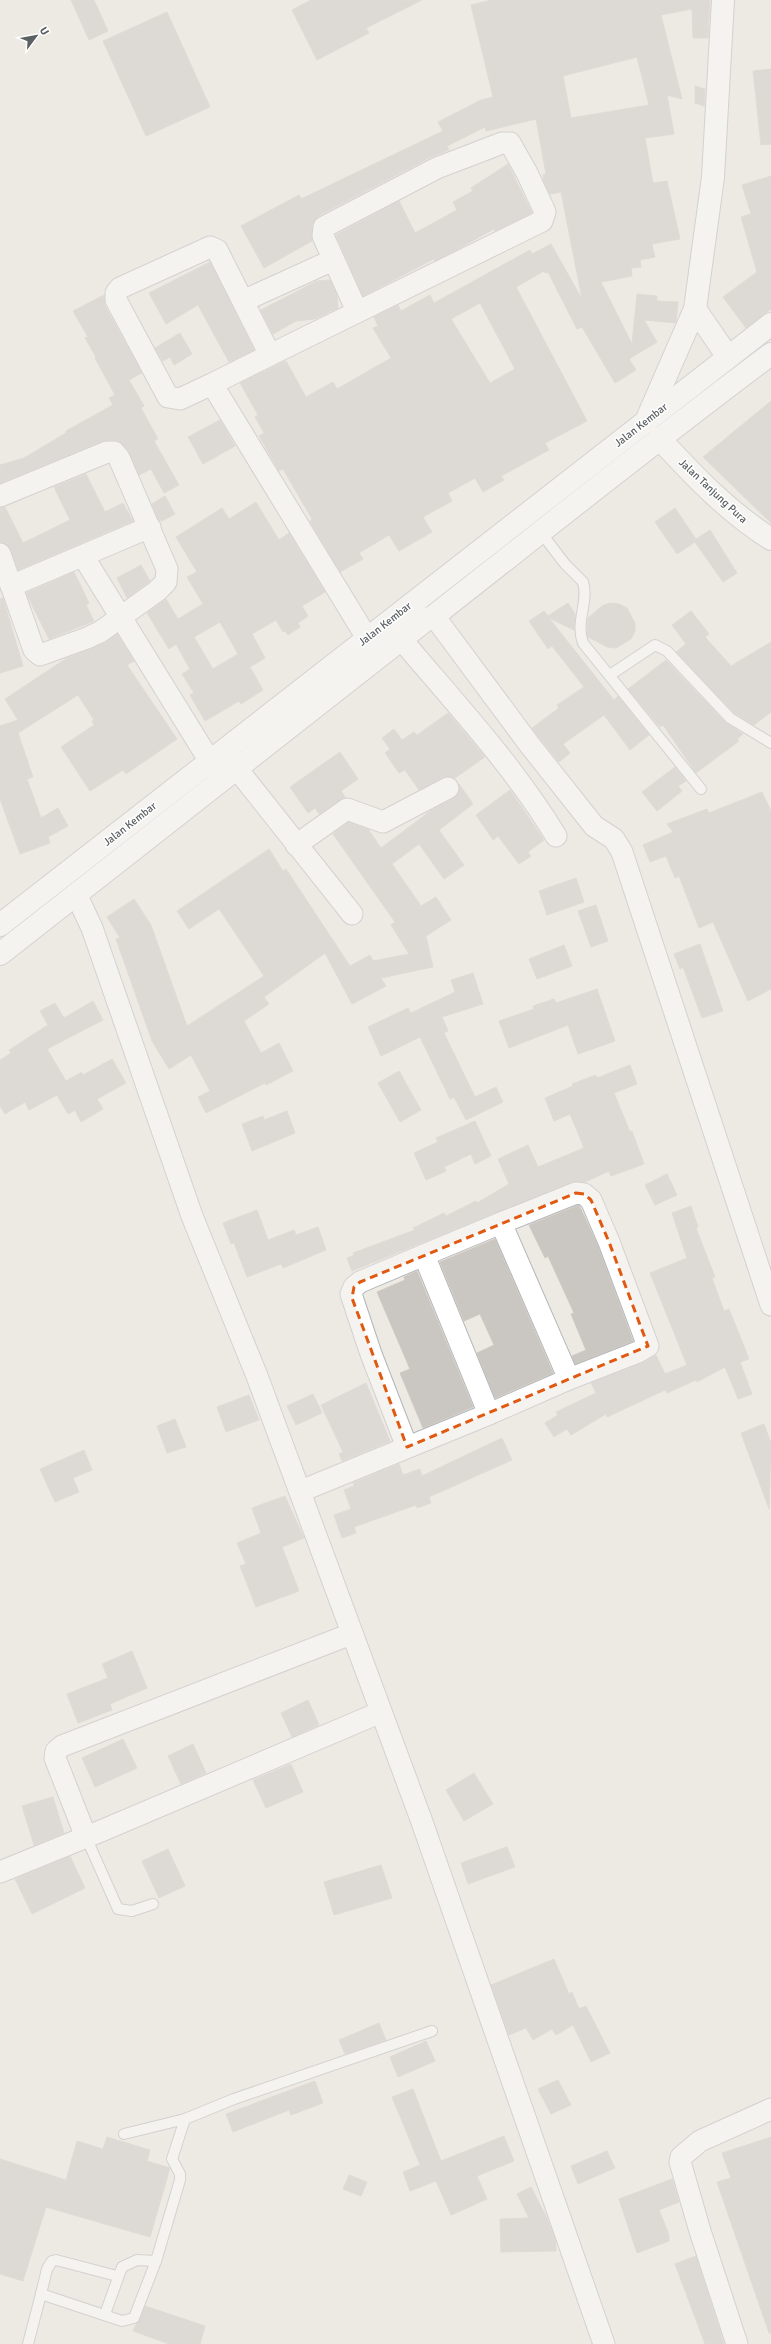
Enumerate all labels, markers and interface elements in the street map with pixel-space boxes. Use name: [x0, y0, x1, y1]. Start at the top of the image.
north arrow: [16, 16, 56, 56]
text: U: [37, 24, 52, 38]
street label: Jalan Kembar: [612, 400, 670, 450]
street label: Jalan Tanjung Pura: [676, 456, 750, 526]
street label: Jalan Kembar: [356, 599, 414, 649]
street label: Jalan Kembar: [101, 799, 159, 849]

